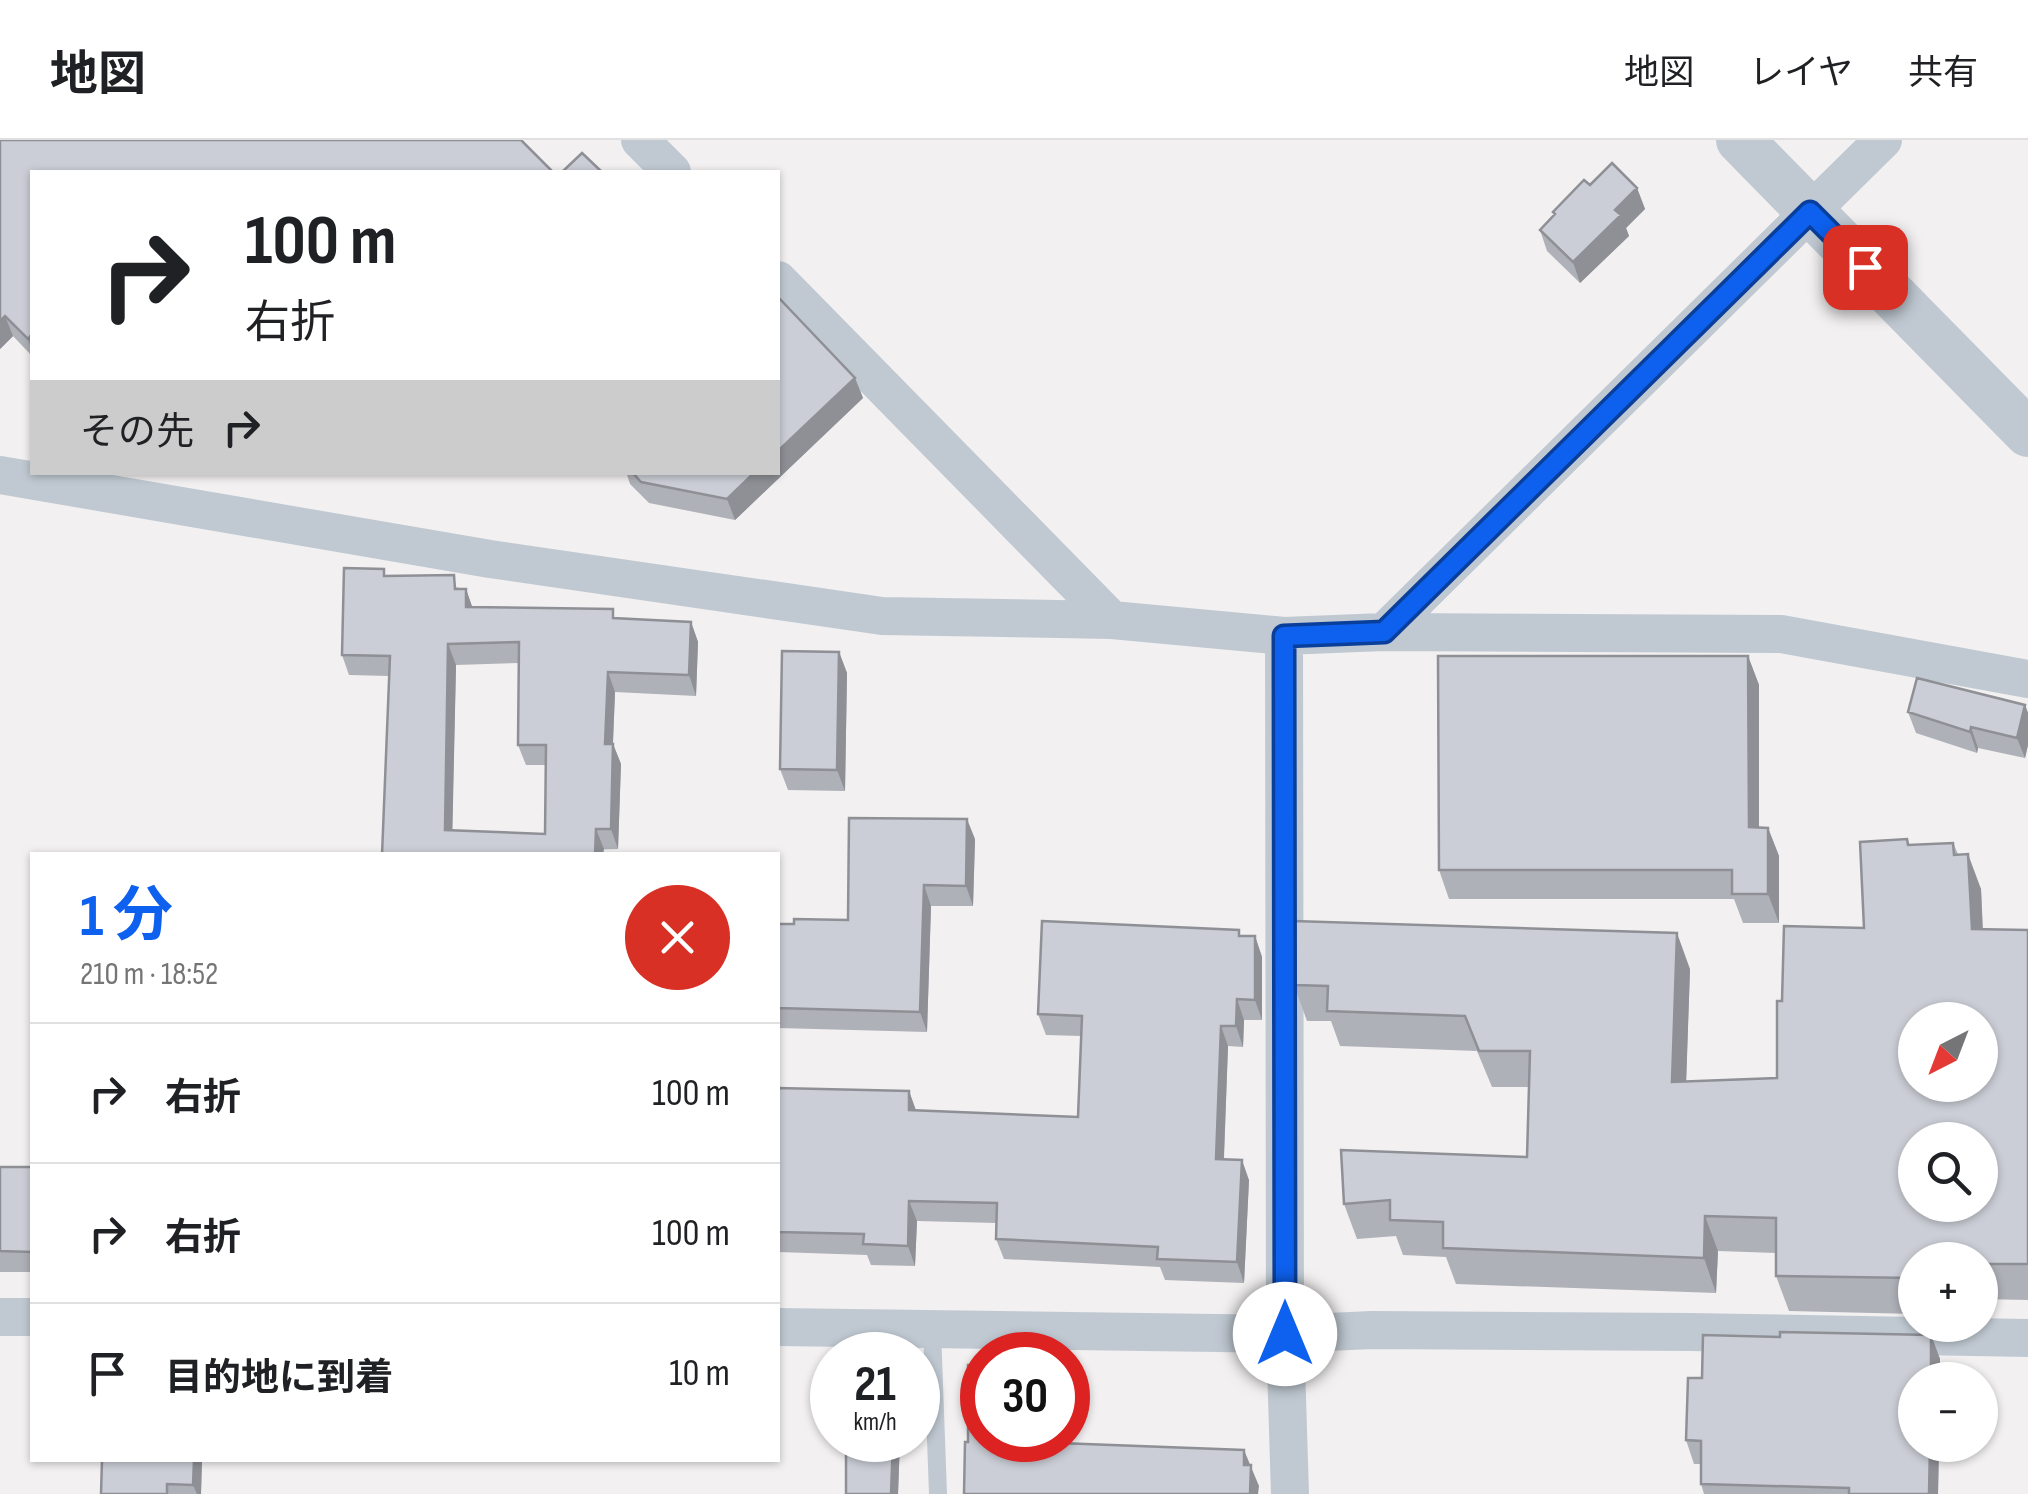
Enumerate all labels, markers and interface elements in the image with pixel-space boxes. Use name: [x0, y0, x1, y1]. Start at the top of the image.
text: 地図: [50, 47, 146, 104]
text: 地図: [1624, 52, 1694, 95]
text: レイヤ: [1749, 52, 1853, 95]
text: 共有: [1908, 52, 1978, 95]
text: 100 m: [245, 200, 396, 284]
icon: right: [80, 210, 210, 340]
pin: [1823, 225, 1908, 310]
icon: arrive: [1838, 240, 1893, 295]
text: 右折: [245, 296, 335, 351]
icon: right: [214, 400, 269, 455]
text: その先: [80, 410, 194, 455]
text: 1 分: [80, 881, 173, 953]
button: close: [625, 885, 730, 990]
text: 210 m · 18:52: [80, 955, 218, 994]
north arrow: [1898, 1002, 1998, 1102]
map controls: [1898, 1002, 1998, 1462]
icon: right: [80, 1066, 135, 1121]
text: 100 m: [652, 1071, 730, 1116]
text: 右折: [165, 1076, 241, 1121]
button: search: [1898, 1122, 1998, 1222]
icon: right: [80, 1206, 135, 1261]
text: 100 m: [652, 1211, 730, 1256]
text: 右折: [165, 1216, 241, 1261]
button: +: [1898, 1242, 1998, 1342]
position arrow: [1233, 1282, 1337, 1386]
speed limit sign: 30: [960, 1332, 1090, 1462]
icon: arrive: [80, 1346, 135, 1401]
text: 10 m: [669, 1351, 730, 1396]
text: 21: [854, 1355, 896, 1415]
text: 目的地に到着: [165, 1356, 393, 1401]
button: −: [1898, 1362, 1998, 1462]
text: km/h: [853, 1407, 897, 1438]

